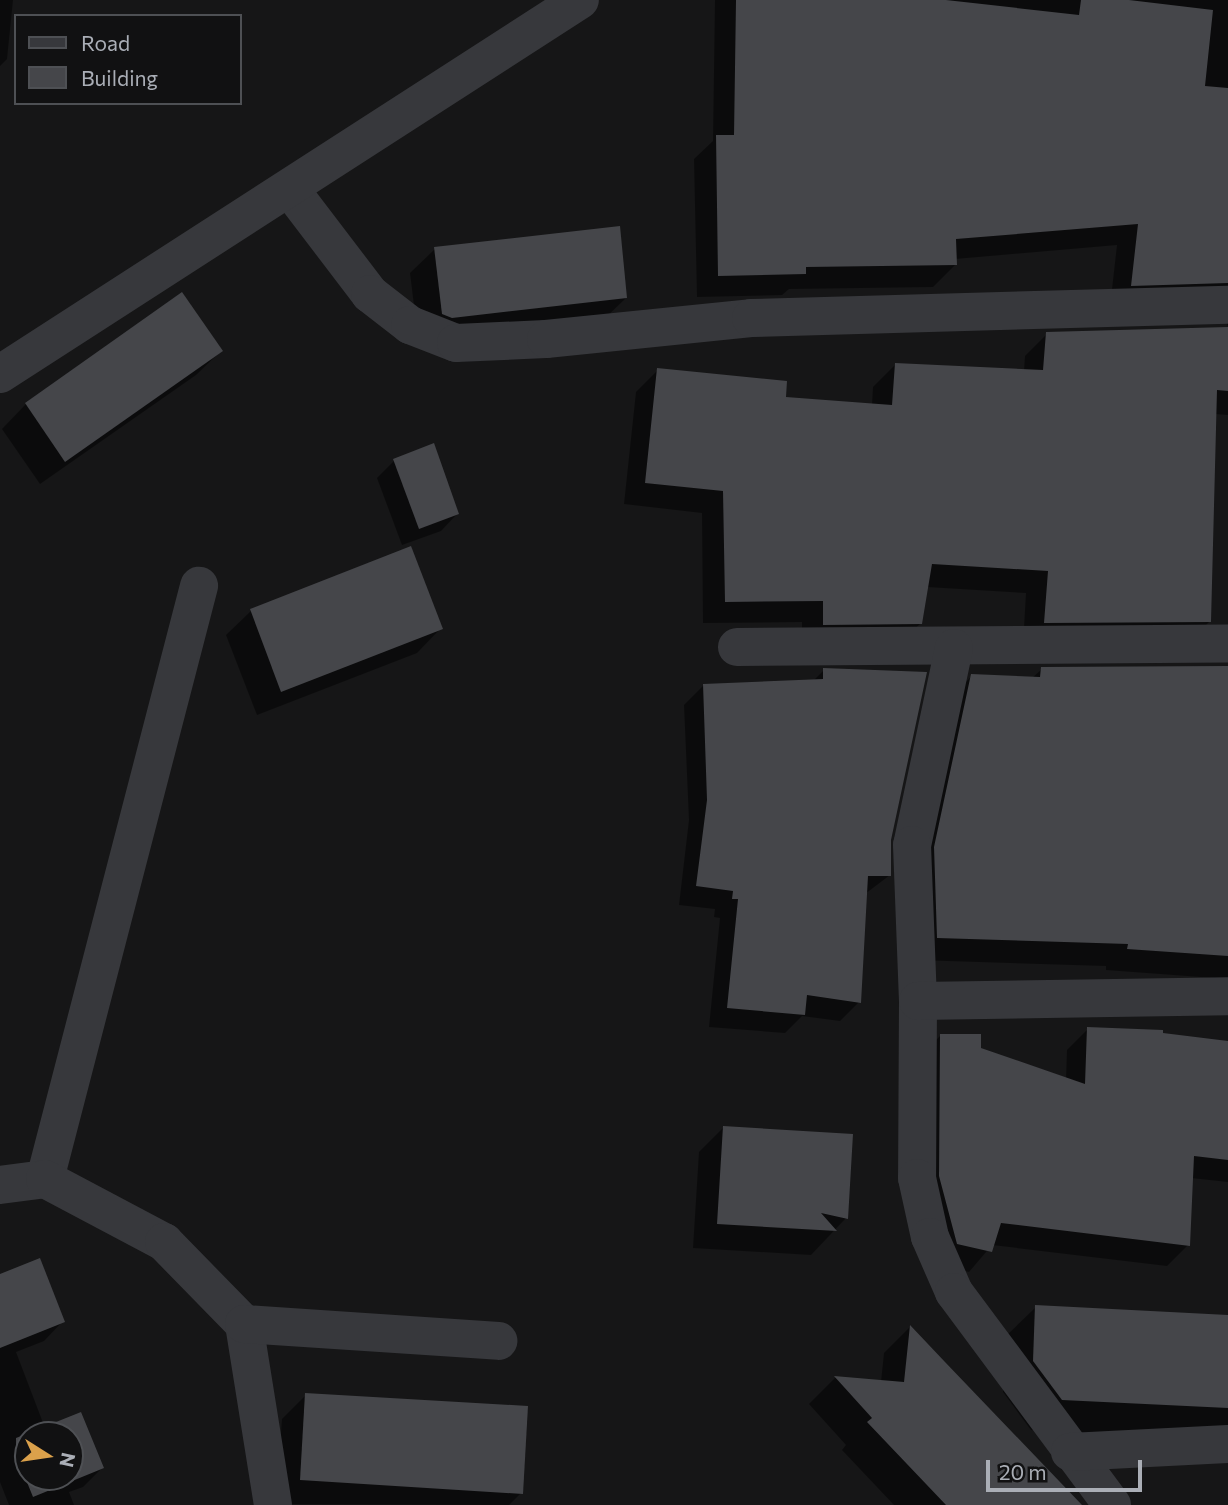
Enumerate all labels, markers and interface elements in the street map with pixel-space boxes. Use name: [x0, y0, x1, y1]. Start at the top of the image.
legend: [14, 14, 242, 105]
text: Road: [81, 30, 130, 55]
text: Building: [81, 65, 158, 90]
north arrow: [14, 1421, 84, 1491]
scale bar: [990, 1446, 1146, 1490]
text: N: [55, 1451, 81, 1469]
text: 20 m: [999, 1459, 1047, 1484]

